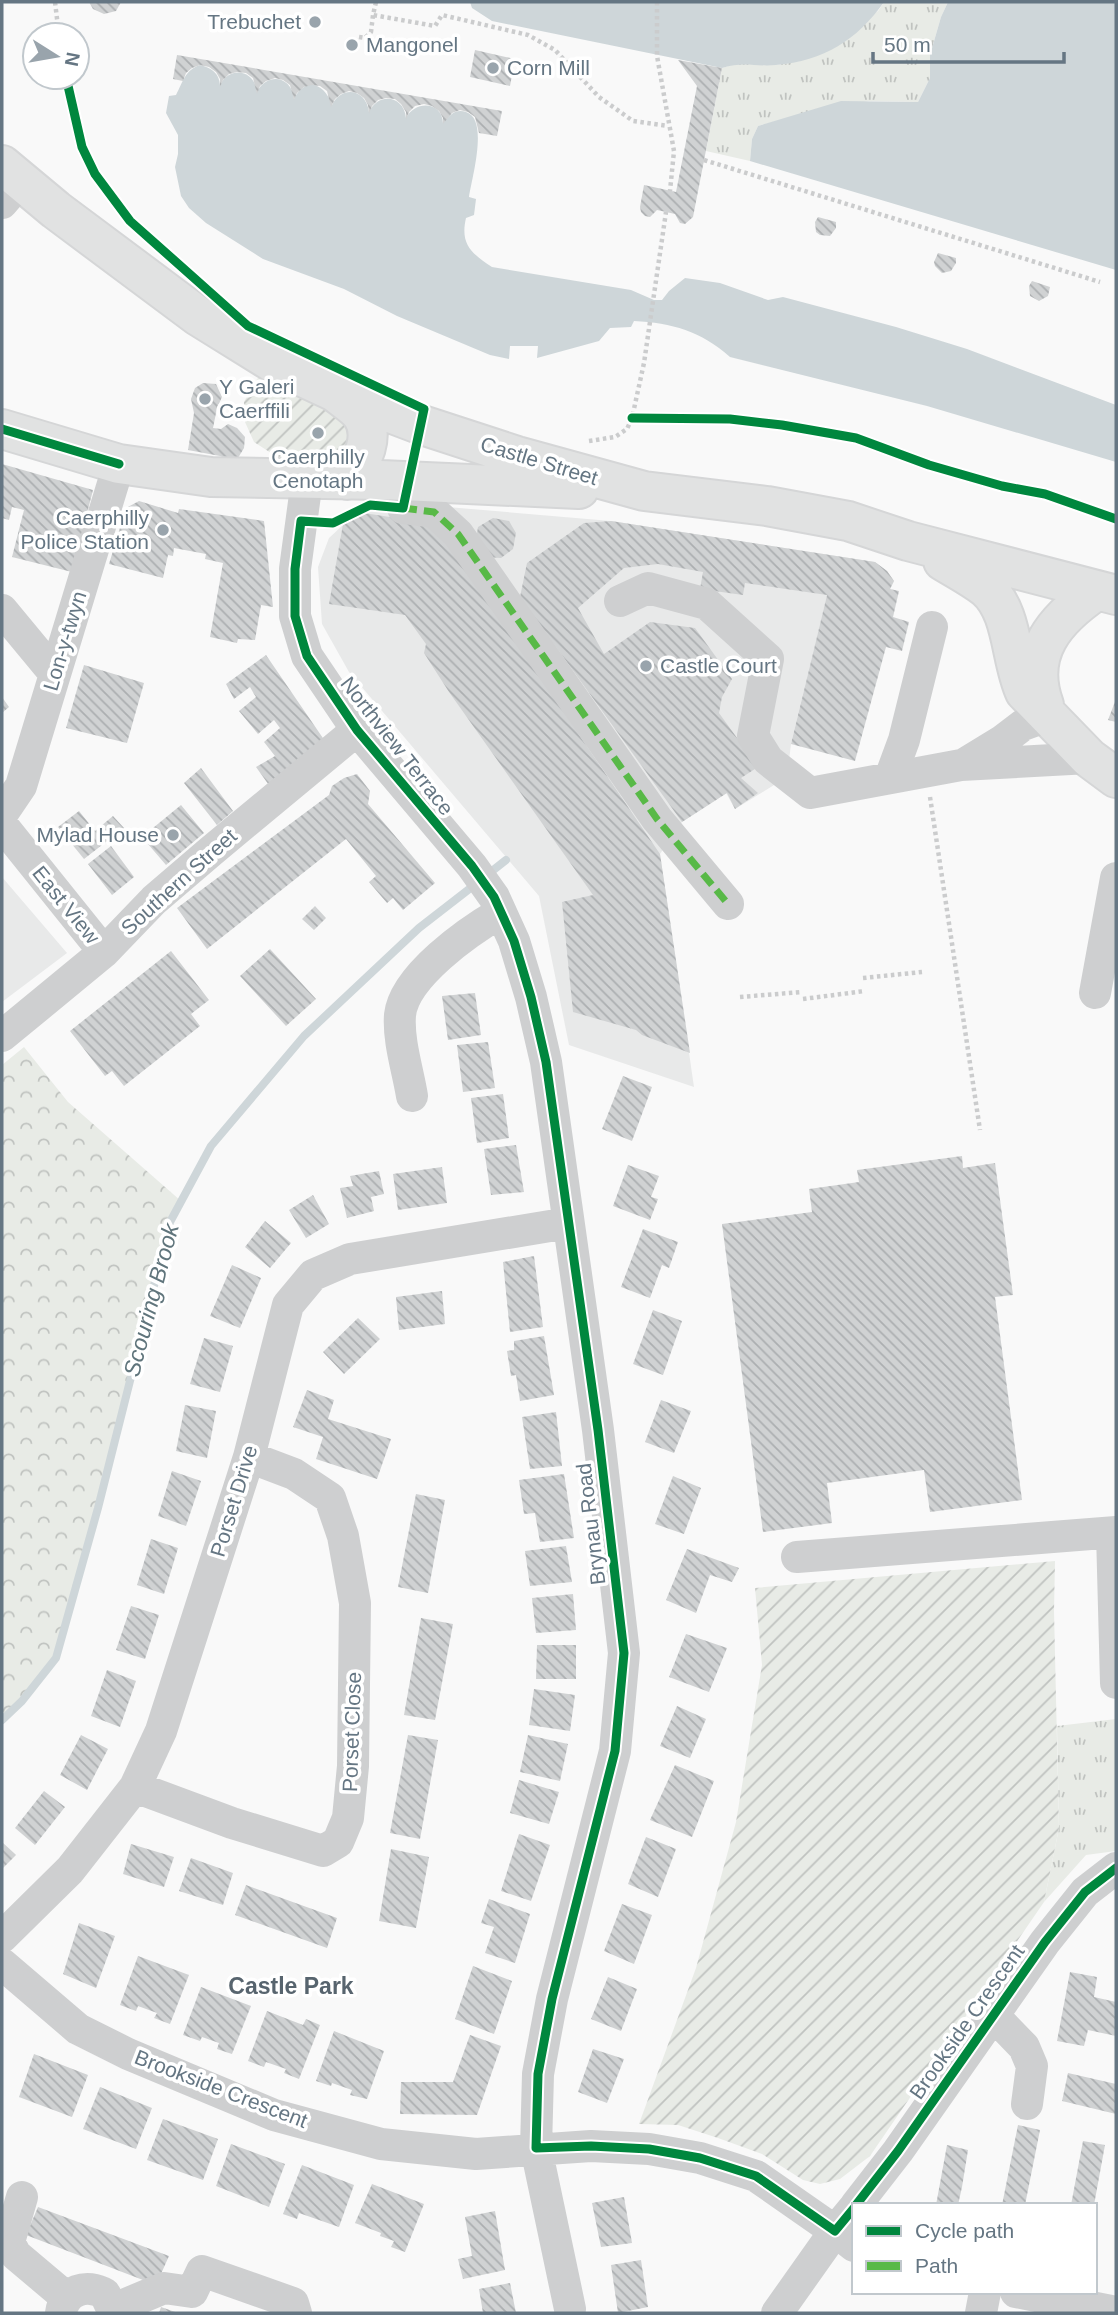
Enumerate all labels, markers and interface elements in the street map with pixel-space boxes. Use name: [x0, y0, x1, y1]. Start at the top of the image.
place label: Trebuchet: [207, 10, 301, 33]
marker: Trebuchet: [307, 14, 323, 30]
north arrow: [21, 21, 91, 91]
scale bar: [873, 21, 1064, 65]
place label: Mangonel: [366, 33, 458, 56]
text: 50 m: [884, 33, 931, 56]
marker: Mangonel: [344, 37, 360, 53]
text: N: [61, 50, 84, 68]
place label: Corn Mill: [507, 56, 590, 79]
marker: Corn Mill: [485, 60, 501, 76]
place label: Y Galeri Caerffili: [219, 375, 294, 422]
marker: Y Galeri Caerffili: [197, 391, 213, 407]
marker: Caerphilly Cenotaph: [310, 425, 326, 441]
street label: Castle Street: [478, 432, 601, 489]
place label: Caerphilly Cenotaph: [271, 445, 365, 492]
place label: Caerphilly Police Station: [21, 506, 149, 553]
marker: Caerphilly Police Station: [155, 522, 171, 538]
street label: Lon-y-twyn: [39, 588, 91, 693]
place label: Castle Court: [660, 654, 777, 677]
marker: Castle Court: [638, 658, 654, 674]
street label: Northview Terrace: [336, 672, 458, 819]
place label: Mylad House: [36, 823, 159, 846]
street label: Southern Street: [116, 824, 241, 939]
marker: Mylad House: [165, 827, 181, 843]
street label: East View: [28, 861, 105, 949]
water label: Scouring Brook: [118, 1219, 184, 1379]
street label: Porset Drive: [206, 1442, 261, 1559]
street label: Brynau Road: [572, 1462, 609, 1586]
street label: Porset Close: [338, 1672, 365, 1792]
street label: Brookside Crescent: [905, 1940, 1029, 2103]
district label: Castle Park: [228, 1973, 354, 1999]
street label: Brookside Crescent: [132, 2045, 311, 2132]
legend: [852, 2203, 1097, 2294]
text: Cycle path: [915, 2219, 1014, 2242]
text: Path: [915, 2254, 958, 2277]

